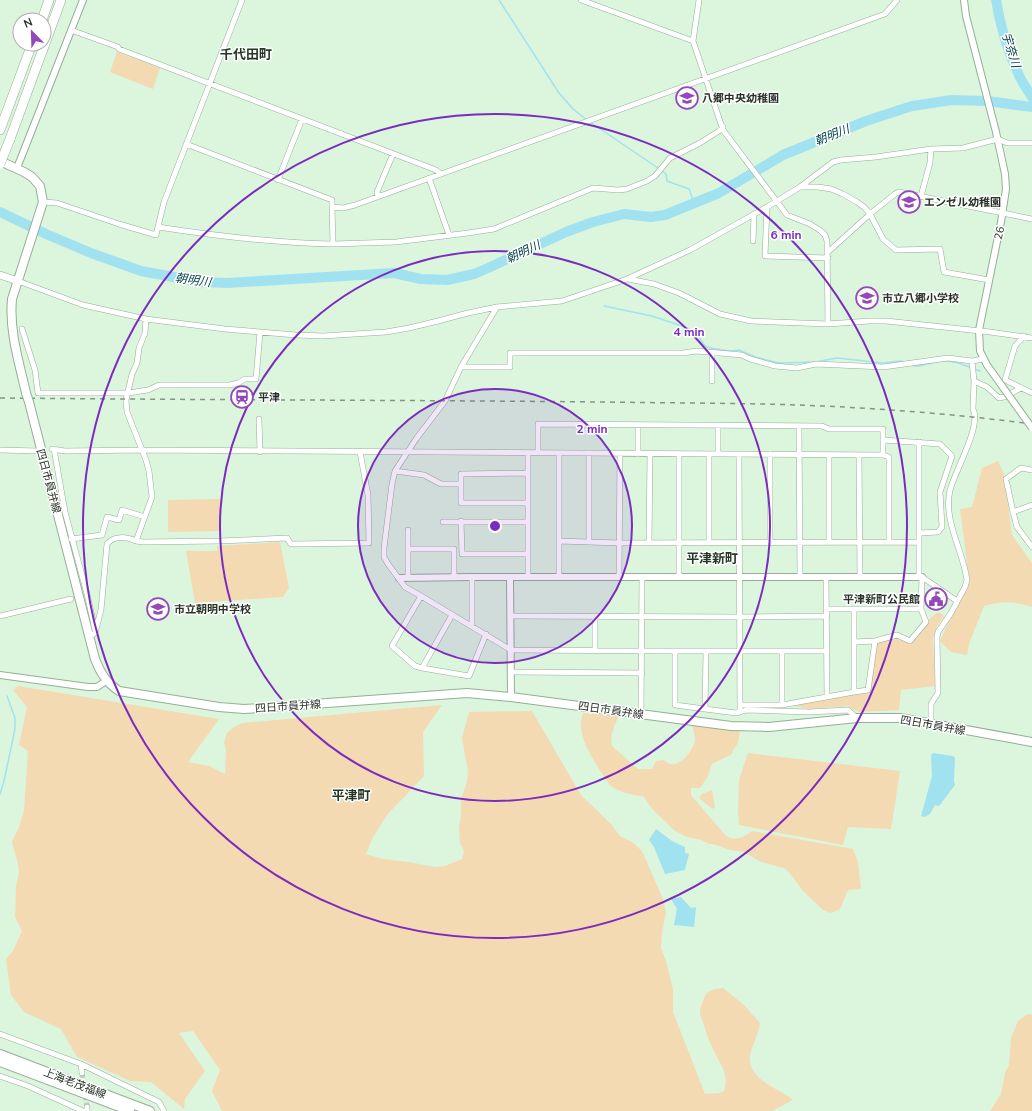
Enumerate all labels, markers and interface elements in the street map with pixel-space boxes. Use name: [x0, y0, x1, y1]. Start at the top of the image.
north arrow: [12, 12, 52, 52]
text: N: [22, 15, 35, 32]
water label: 宇奈川: [998, 30, 1024, 71]
district label: 千代田町: [220, 46, 272, 64]
school or university icon: 八郷中央幼稚園: [674, 85, 700, 111]
place label: 八郷中央幼稚園: [702, 91, 779, 106]
water label: 朝明川: [812, 120, 854, 149]
school or university icon: エンゼル幼稚園: [896, 189, 922, 215]
place label: エンゼル幼稚園: [924, 195, 1001, 210]
street label: 26: [991, 225, 1008, 241]
text: 6 min: [770, 227, 802, 243]
water label: 朝明川: [503, 236, 545, 267]
water label: 朝明川: [174, 270, 214, 291]
school or university icon: 市立八郷小学校: [854, 285, 880, 311]
place label: 市立八郷小学校: [882, 291, 959, 306]
text: 4 min: [673, 324, 705, 340]
station icon: 平津: [229, 384, 255, 410]
place label: 平津: [258, 390, 280, 405]
text: 2 min: [576, 421, 608, 437]
street label: 四日市員弁線: [33, 447, 64, 515]
centre of rings: [488, 519, 502, 533]
district label: 平津新町: [686, 550, 738, 568]
public building icon: 平津新町公民館: [923, 586, 949, 612]
place label: 平津新町公民館: [843, 592, 920, 607]
school or university icon: 市立朝明中学校: [145, 596, 171, 622]
place label: 市立朝明中学校: [174, 602, 251, 617]
street label: 四日市員弁線: [255, 697, 321, 716]
street label: 四日市員弁線: [577, 698, 645, 723]
street label: 四日市員弁線: [899, 712, 967, 739]
district label: 平津町: [331, 787, 371, 805]
street label: 上海老茂福線: [41, 1065, 108, 1102]

